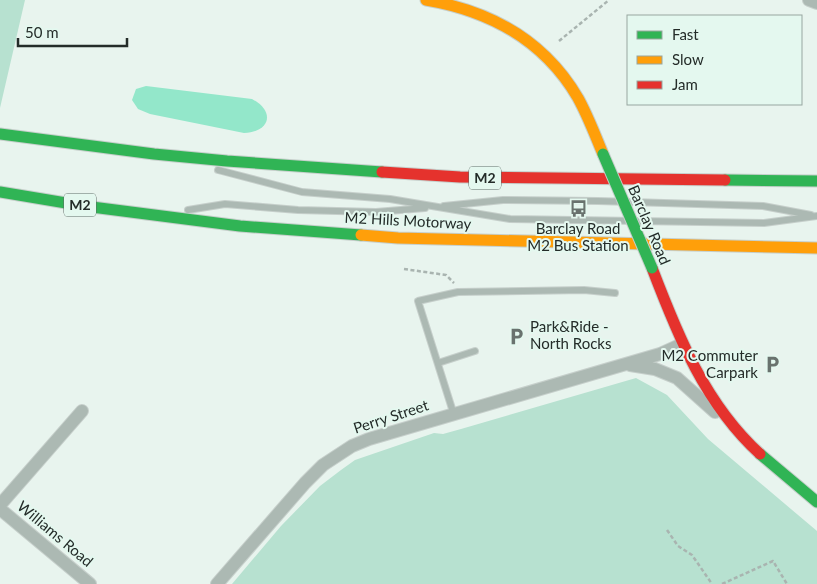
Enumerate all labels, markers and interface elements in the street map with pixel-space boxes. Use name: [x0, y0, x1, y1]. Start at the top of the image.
scale bar: [18, 15, 126, 47]
legend: [627, 15, 802, 105]
text: 50 m: [25, 23, 59, 41]
text: Fast: [672, 25, 699, 43]
text: Slow: [672, 50, 704, 68]
text: Jam: [672, 75, 698, 93]
road number: M2: [469, 167, 501, 190]
street label: Barclay Road: [625, 182, 675, 267]
road number: M2: [64, 194, 96, 216]
bus stop icon: Barclay Road M2 Bus Station: [568, 198, 588, 218]
street label: M2 Hills Motorway: [344, 208, 472, 232]
place label: Barclay Road M2 Bus Station: [527, 219, 629, 254]
place label: Park&Ride - North Rocks: [530, 317, 611, 352]
parking icon: Park&Ride - North Rocks: [506, 326, 526, 346]
place label: M2 Commuter Carpark: [661, 346, 759, 381]
parking icon: M2 Commuter Carpark: [762, 355, 782, 375]
street label: Perry Street: [351, 395, 431, 437]
street label: Williams Road: [14, 496, 97, 570]

